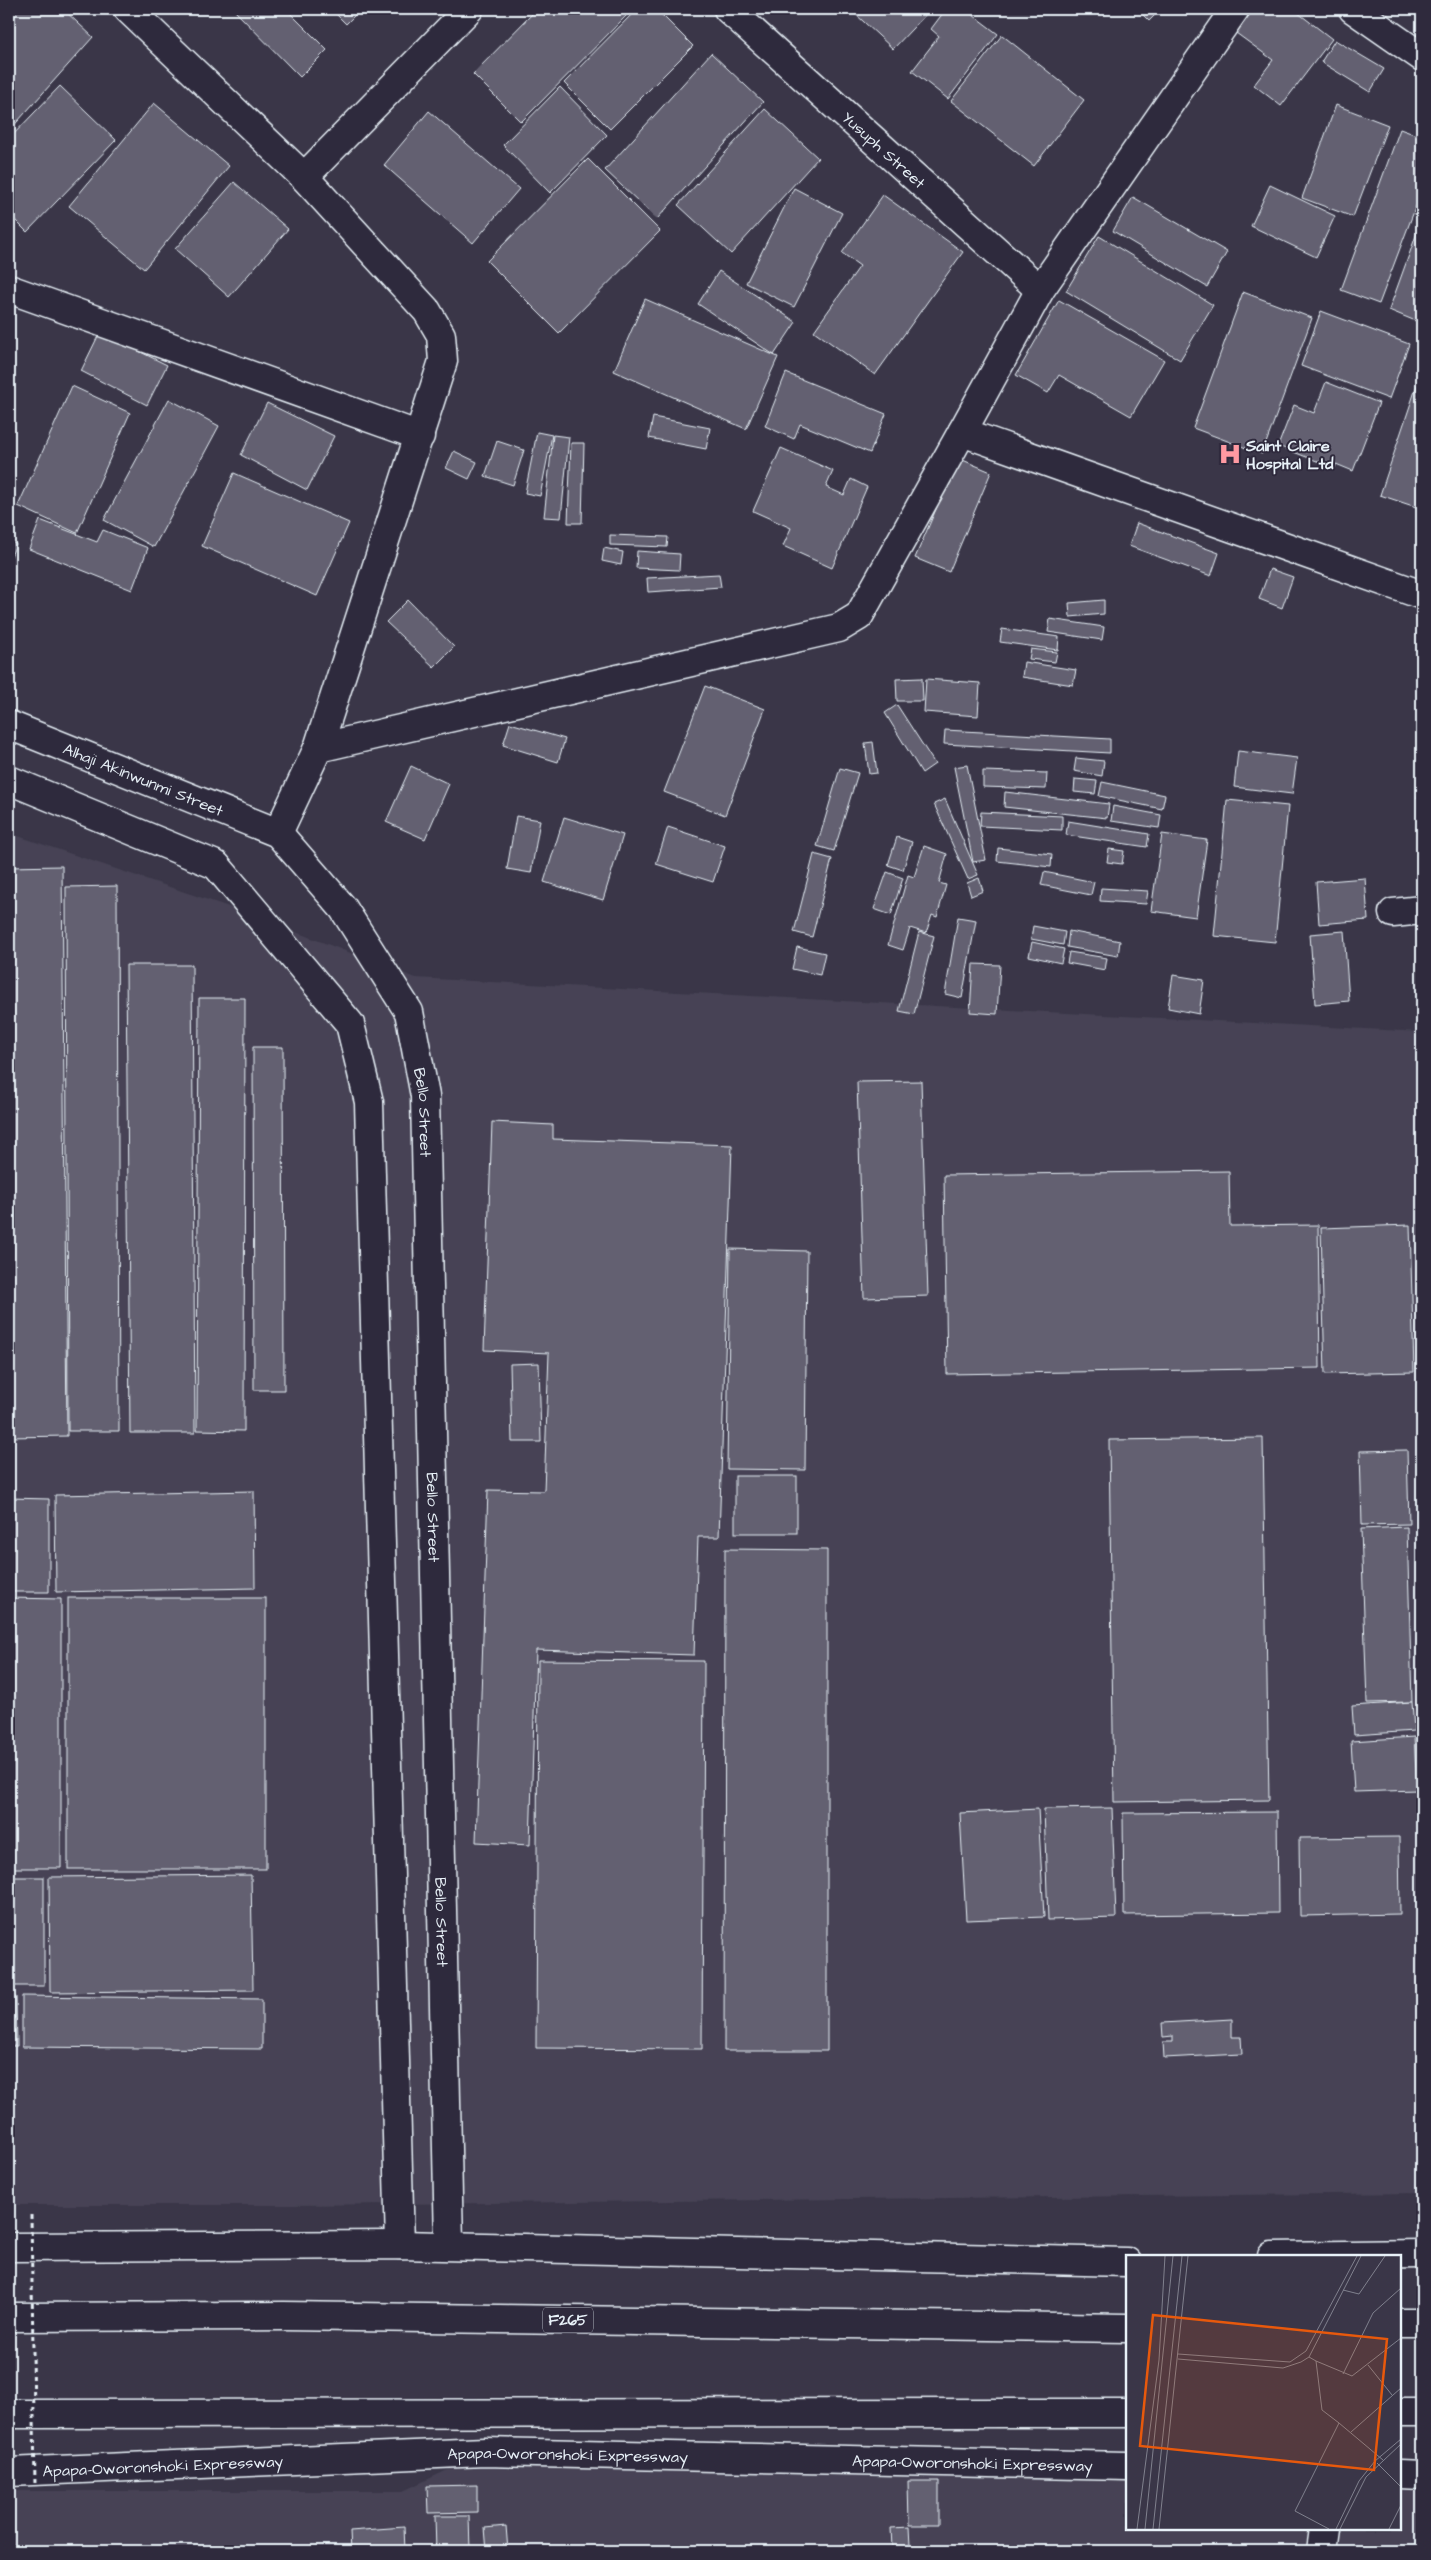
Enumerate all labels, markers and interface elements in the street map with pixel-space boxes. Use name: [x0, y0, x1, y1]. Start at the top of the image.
street label: Yusuph Street: [837, 107, 930, 194]
place label: Saint Claire Hospital Ltd: [1245, 435, 1334, 475]
hospital icon: Saint Claire Hospital Ltd: [1217, 441, 1243, 467]
street label: Alhaji Akinwunmi Street: [60, 738, 227, 822]
street label: Bello Street: [408, 1066, 436, 1158]
street label: Bello Street: [421, 1472, 445, 1563]
street label: Bello Street: [429, 1877, 453, 1968]
inset map: [1126, 2255, 1401, 2530]
road number: F265: [543, 2308, 593, 2332]
street label: Apapa-Oworonshoki Expressway: [447, 2442, 688, 2469]
street label: Apapa-Oworonshoki Expressway: [42, 2450, 284, 2483]
street label: Apapa-Oworonshoki Expressway: [852, 2450, 1093, 2478]

